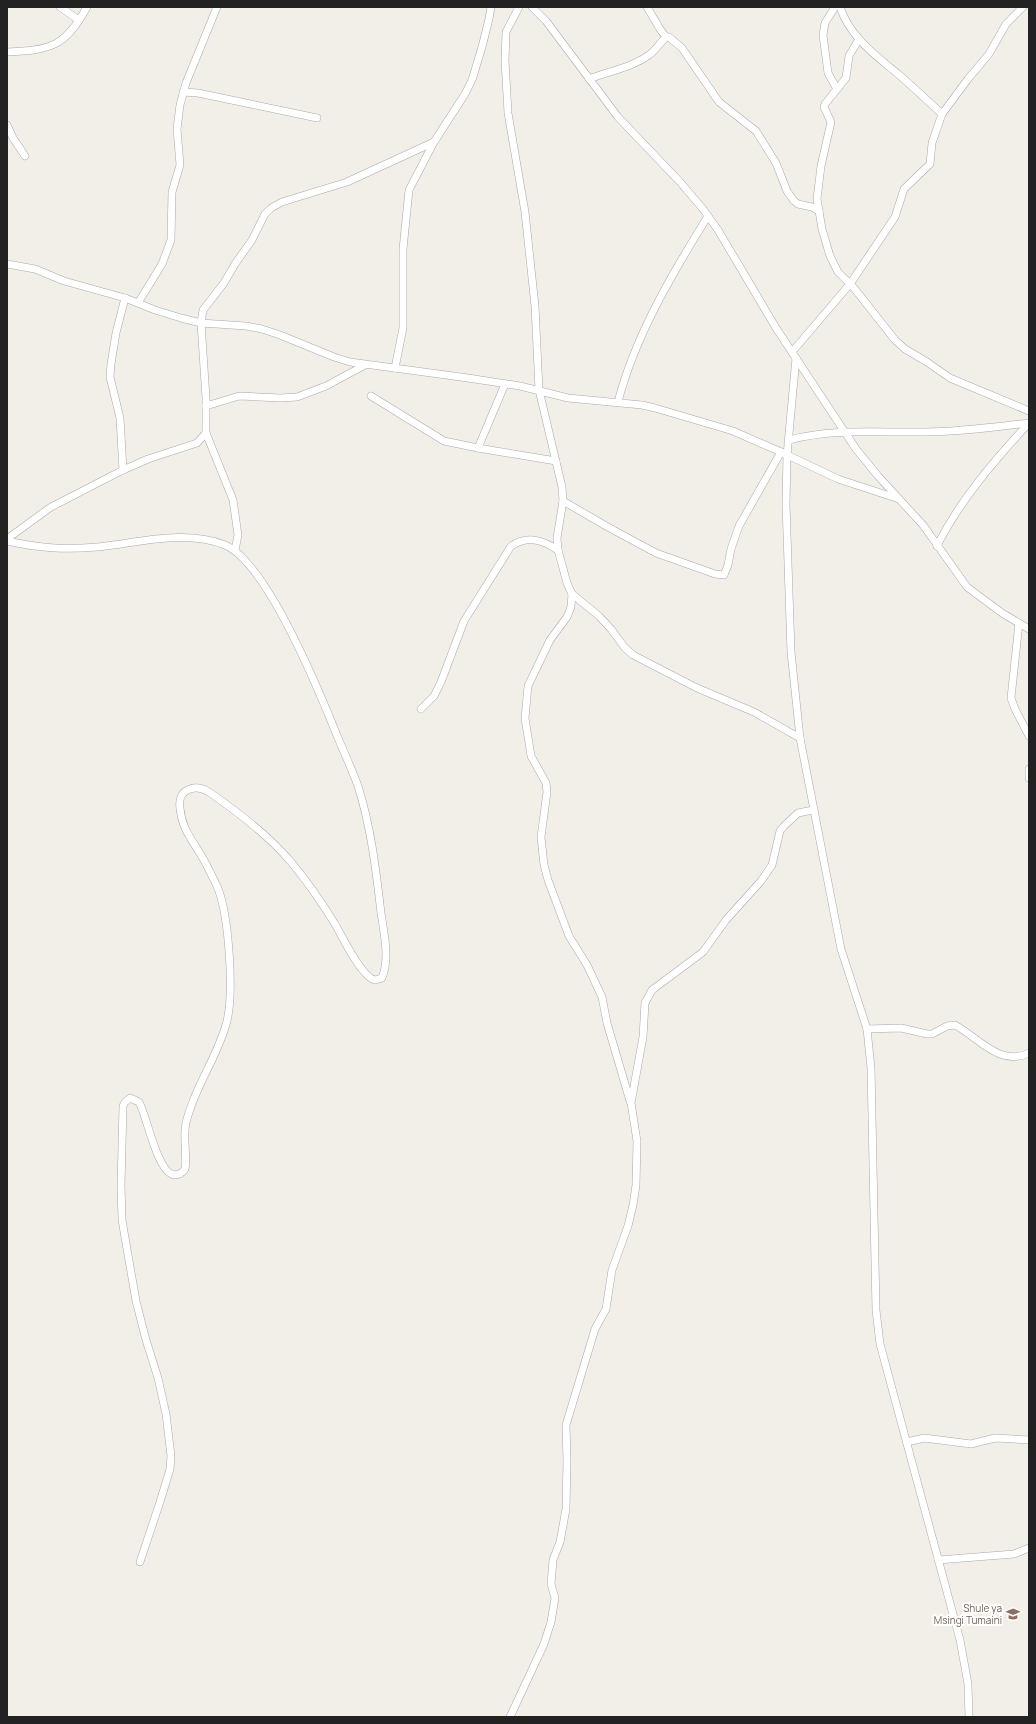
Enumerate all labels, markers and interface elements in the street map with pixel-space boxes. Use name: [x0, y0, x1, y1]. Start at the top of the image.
place label: Shule ya Msingi Tumaini: [934, 1601, 1002, 1627]
school or university icon: Shule ya Msingi Tumaini: [1005, 1606, 1021, 1622]

